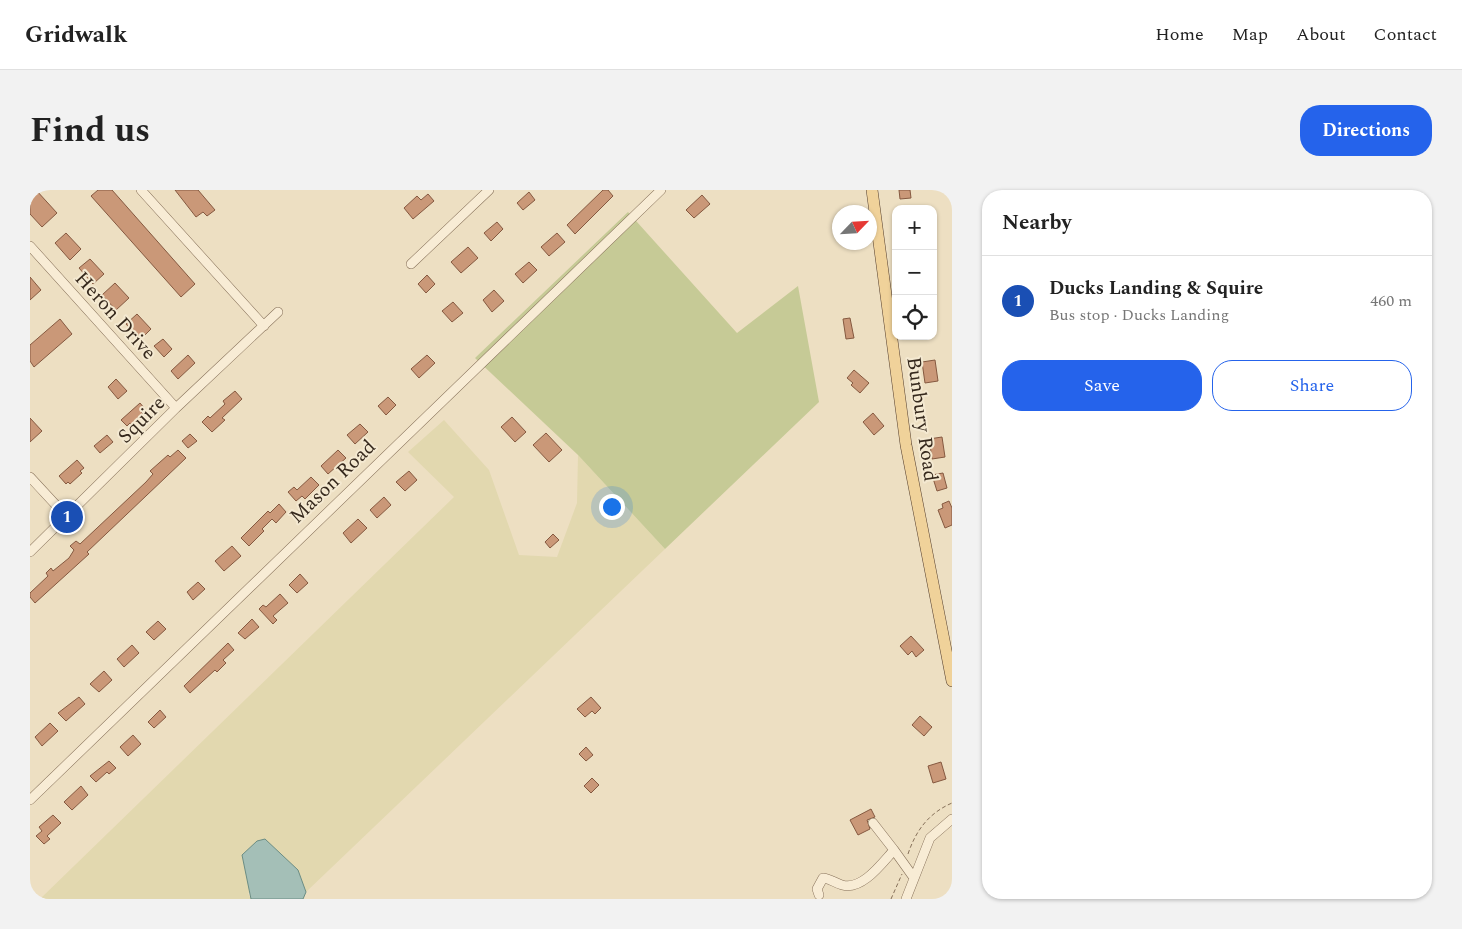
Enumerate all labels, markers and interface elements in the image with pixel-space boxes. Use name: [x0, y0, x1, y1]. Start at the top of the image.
text: Gridwalk: [25, 17, 127, 53]
text: Home: [1155, 21, 1204, 48]
text: Map: [1232, 21, 1268, 48]
text: About: [1296, 21, 1346, 48]
text: Contact: [1374, 21, 1437, 48]
text: Find us: [30, 104, 150, 157]
button: Directions: [1300, 105, 1432, 156]
north arrow: [832, 205, 877, 250]
map controls: [892, 205, 937, 340]
button: +: [892, 205, 937, 250]
text: Nearby: [1002, 207, 1072, 239]
button: −: [892, 250, 937, 295]
street label: Heron Drive: [67, 265, 163, 367]
text: Ducks Landing & Squire: [1049, 274, 1263, 303]
text: 1: [1014, 289, 1022, 313]
text: 460 m: [1370, 289, 1412, 313]
button: locate: [892, 295, 937, 340]
text: Bus stop · Ducks Landing: [1049, 303, 1229, 327]
street label: Bunbury Road: [898, 355, 946, 484]
button: Save: [1002, 360, 1202, 411]
button: Share: [1212, 360, 1412, 411]
street label: Squire: [111, 389, 173, 451]
street label: Mason Road: [283, 433, 383, 531]
your location: [599, 494, 625, 520]
pin: 1: [51, 498, 83, 536]

